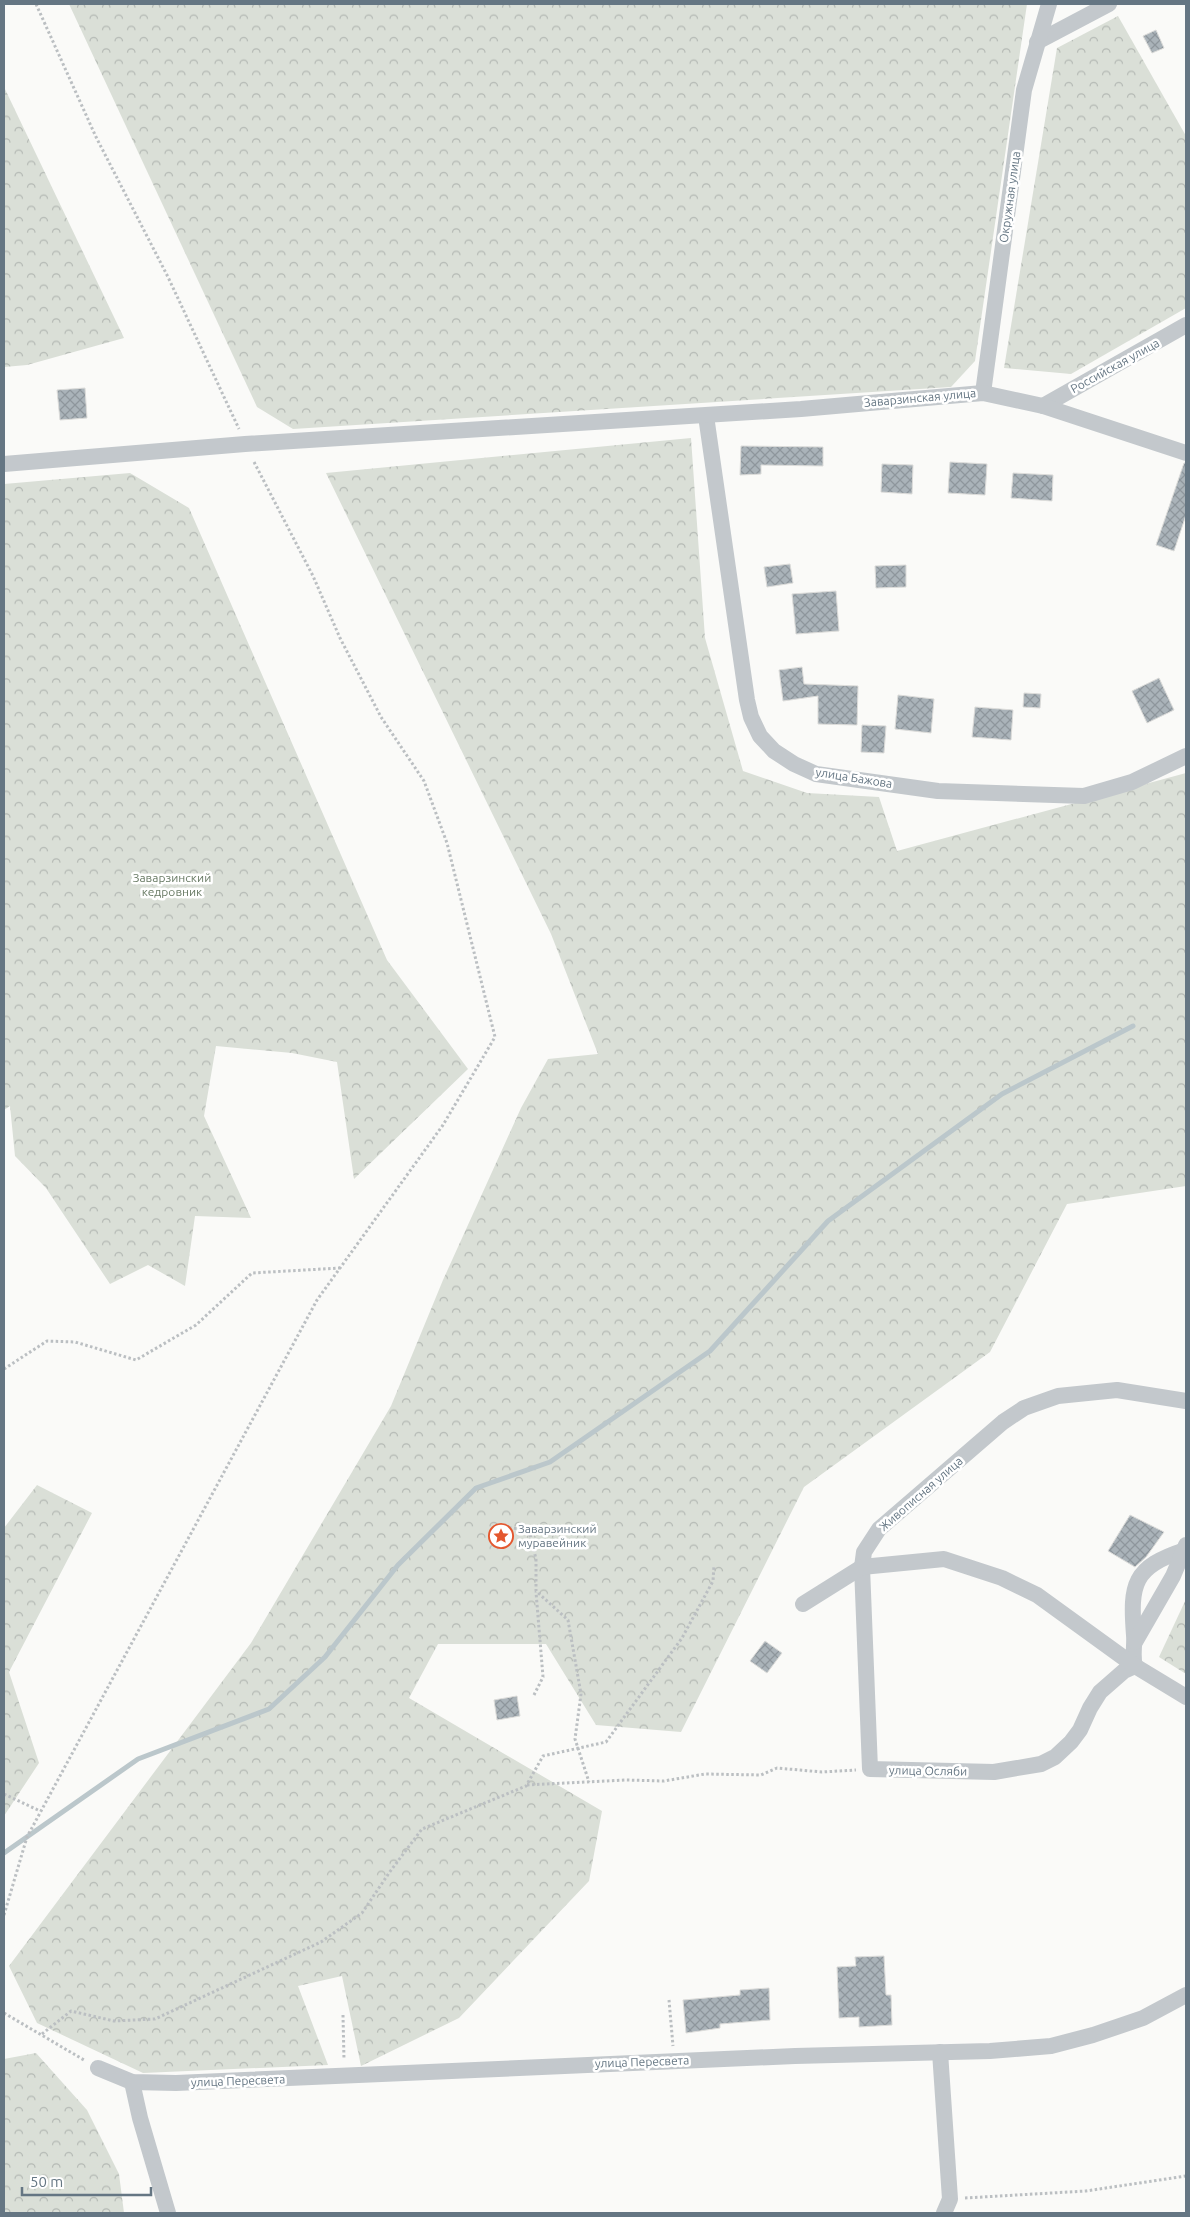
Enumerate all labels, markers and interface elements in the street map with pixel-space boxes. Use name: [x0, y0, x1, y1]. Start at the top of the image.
street label: Окружная улица: [997, 150, 1022, 244]
street label: Российская улица: [1068, 336, 1161, 395]
street label: Заварзинская улица: [863, 386, 977, 409]
street label: улица Бажова: [815, 765, 893, 790]
park label: Заварзинский кедровник: [133, 871, 211, 898]
street label: Живописная улица: [876, 1454, 965, 1533]
place label: Заварзинский муравейник: [518, 1522, 597, 1549]
place icon: Заварзинский муравейник: [488, 1523, 514, 1549]
street label: улица Осляби: [889, 1763, 967, 1778]
street label: улица Пересвета: [595, 2053, 689, 2070]
street label: улица Пересвета: [191, 2072, 285, 2089]
scale bar: [22, 2164, 151, 2196]
text: 50 m: [30, 2173, 63, 2190]

